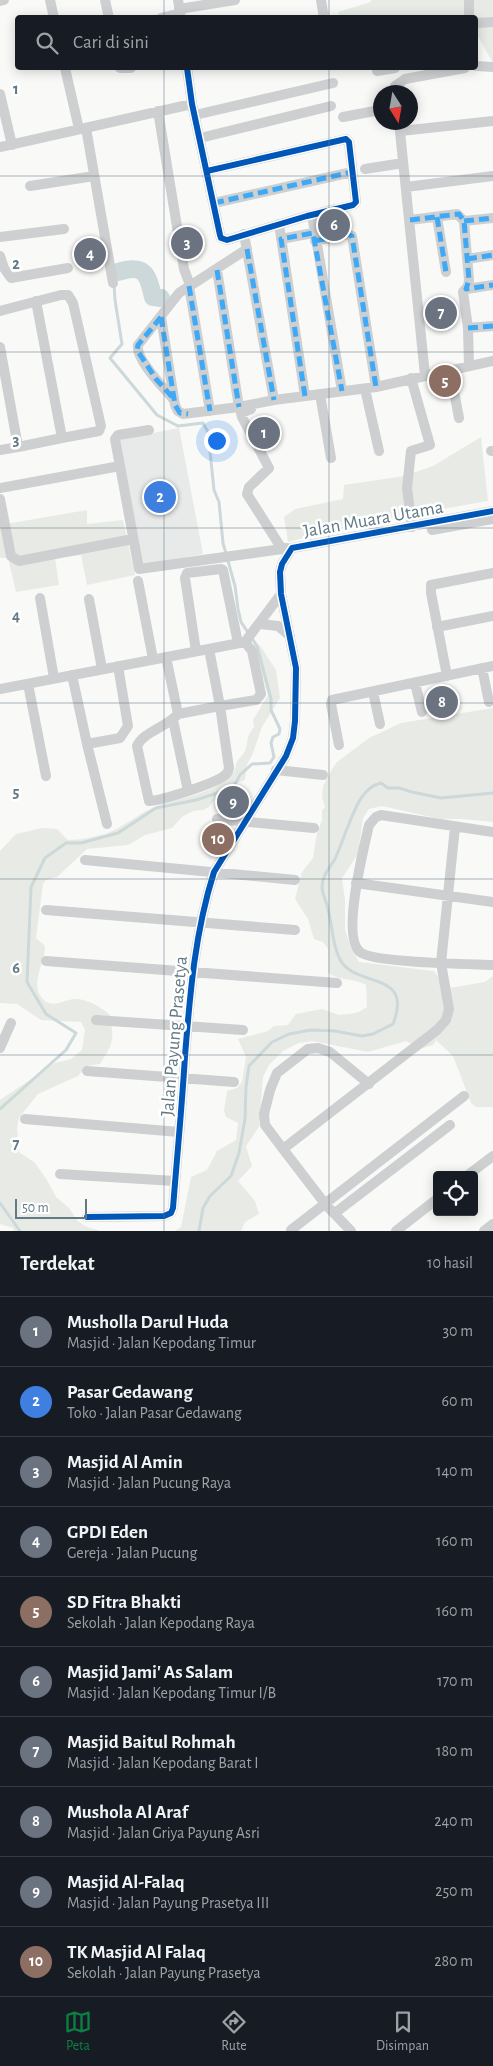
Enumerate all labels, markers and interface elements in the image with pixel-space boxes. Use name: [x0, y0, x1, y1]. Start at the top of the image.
search box: [15, 15, 478, 70]
icon: search: [33, 29, 61, 57]
text: Cari di sini: [73, 33, 149, 52]
text: 1: [13, 81, 19, 97]
north arrow: [373, 85, 418, 130]
pin: 6: [318, 206, 350, 244]
pin: 3: [171, 224, 203, 262]
pin: 4: [74, 235, 106, 273]
text: 2: [12, 256, 20, 272]
pin: 7: [425, 294, 457, 332]
pin: 5: [429, 362, 461, 400]
pin: 1: [248, 414, 280, 452]
your location: [204, 428, 230, 454]
text: 3: [13, 432, 20, 448]
pin: 2: [144, 478, 176, 516]
street label: Jalan Muara Utama: [302, 498, 445, 541]
text: 4: [12, 608, 20, 624]
pin: 8: [426, 683, 458, 721]
pin: 9: [217, 783, 249, 821]
text: 5: [13, 784, 20, 800]
pin: 10: [202, 820, 234, 858]
street label: Jalan Payung Prasetya: [158, 955, 191, 1117]
text: 6: [12, 960, 20, 976]
text: 7: [13, 1136, 20, 1152]
map controls: [433, 1171, 478, 1216]
button: locate: [433, 1171, 478, 1216]
scale bar: [15, 1196, 88, 1219]
text: 50 m: [22, 1201, 49, 1215]
text: Terdekat: [20, 1253, 95, 1274]
text: 10 hasil: [427, 1255, 473, 1271]
text: Musholla Darul Huda: [67, 1313, 229, 1332]
text: 1: [33, 1323, 39, 1339]
text: 30 m: [443, 1323, 473, 1339]
text: Masjid · Jalan Kepodang Timur: [67, 1335, 256, 1351]
text: Pasar Gedawang: [67, 1383, 193, 1402]
text: 2: [32, 1393, 40, 1409]
text: 60 m: [442, 1393, 473, 1409]
text: Toko · Jalan Pasar Gedawang: [67, 1405, 242, 1421]
text: Masjid Al Amin: [67, 1453, 183, 1472]
text: 3: [33, 1463, 39, 1479]
text: 140 m: [436, 1463, 473, 1479]
text: Masjid · Jalan Pucung Raya: [67, 1475, 231, 1491]
text: GPDI Eden: [67, 1523, 148, 1542]
text: 4: [32, 1533, 40, 1549]
text: 160 m: [436, 1533, 473, 1549]
text: Gereja · Jalan Pucung: [67, 1545, 197, 1561]
text: SD Fitra Bhakti: [67, 1593, 181, 1612]
text: 5: [33, 1603, 39, 1619]
text: 160 m: [436, 1603, 473, 1619]
text: Sekolah · Jalan Kepodang Raya: [67, 1615, 255, 1631]
text: Masjid Jami' As Salam: [67, 1663, 233, 1682]
text: 6: [32, 1673, 40, 1689]
text: 170 m: [437, 1673, 473, 1689]
text: Masjid · Jalan Kepodang Timur I/B: [67, 1685, 276, 1701]
text: Masjid Baitul Rohmah: [67, 1733, 236, 1752]
text: 7: [33, 1743, 39, 1759]
text: 180 m: [436, 1743, 473, 1759]
text: Masjid · Jalan Kepodang Barat I: [67, 1755, 258, 1771]
text: Mushola Al Araf: [67, 1803, 188, 1822]
text: 8: [32, 1813, 40, 1829]
text: 240 m: [434, 1813, 473, 1829]
text: Masjid · Jalan Griya Payung Asri: [67, 1825, 260, 1841]
text: Masjid Al-Falaq: [67, 1873, 185, 1892]
text: 9: [32, 1883, 40, 1899]
text: 250 m: [435, 1883, 473, 1899]
text: Masjid · Jalan Payung Prasetya III: [67, 1895, 269, 1911]
text: TK Masjid Al Falaq: [67, 1943, 206, 1962]
text: 10: [29, 1953, 43, 1969]
text: 280 m: [434, 1953, 473, 1969]
text: Sekolah · Jalan Payung Prasetya: [67, 1965, 261, 1981]
tab: Peta: [64, 2008, 92, 2055]
tab: Rute: [220, 2008, 248, 2055]
tab: Disimpan: [376, 2008, 429, 2055]

